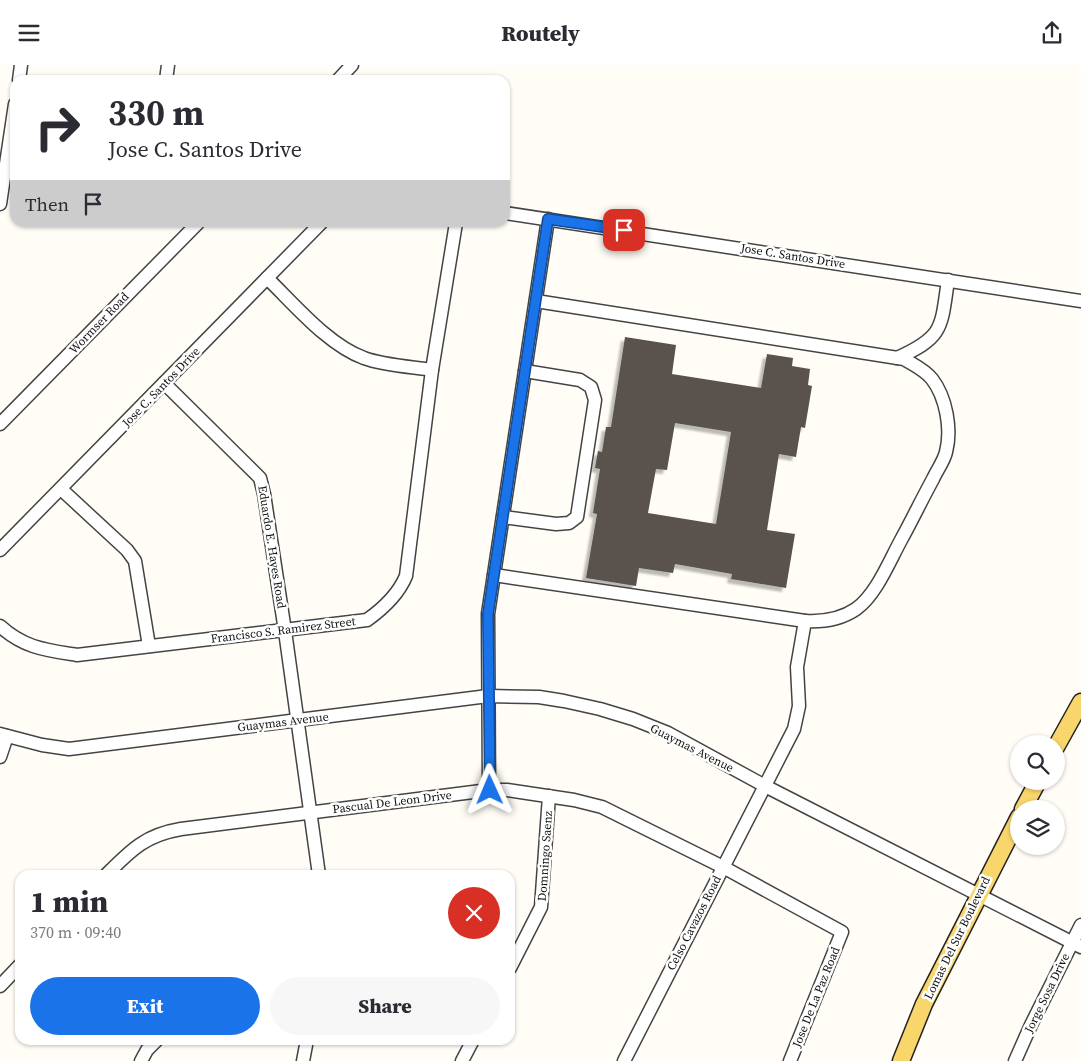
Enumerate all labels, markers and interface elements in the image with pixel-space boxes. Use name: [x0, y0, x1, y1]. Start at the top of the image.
text: Routely: [501, 18, 580, 48]
icon: menu: [15, 19, 43, 47]
icon: share: [1038, 19, 1066, 47]
text: 330 m: [108, 89, 204, 137]
icon: right: [25, 95, 90, 160]
text: Jose C. Santos Drive: [108, 134, 302, 164]
icon: arrive: [79, 190, 107, 218]
text: Then: [25, 191, 69, 217]
pin: [603, 209, 645, 251]
icon: arrive: [610, 216, 638, 244]
street label: Jose C. Santos Drive: [739, 240, 846, 272]
street label: Wormser Road: [66, 289, 133, 357]
street label: Jose C. Santos Drive: [118, 343, 203, 431]
street label: Eduardo E. Hayes Road: [254, 484, 290, 610]
street label: Francisco S. Ramirez Street: [210, 613, 356, 647]
street label: Guaymas Avenue: [237, 708, 329, 736]
street label: Guaymas Avenue: [648, 720, 736, 776]
map controls: [1010, 735, 1065, 855]
button: search: [1010, 735, 1065, 790]
position arrow: [463, 763, 515, 815]
street label: Pascual De Leon Drive: [331, 787, 453, 817]
button: layers: [1010, 800, 1065, 855]
street label: Domningo Saenz: [534, 810, 556, 902]
street label: Celso Cavazos Road: [663, 873, 725, 973]
street label: Lomas Del Sur Boulevard: [920, 874, 994, 1002]
text: 1 min: [30, 881, 108, 922]
button: close: [448, 887, 500, 939]
text: 370 m · 09:40: [30, 921, 121, 943]
street label: Jose De La Paz Road: [788, 944, 844, 1051]
street label: Jorge Sosa Drive: [1020, 951, 1073, 1036]
button: Exit: [30, 977, 260, 1035]
button: Share: [270, 977, 500, 1035]

